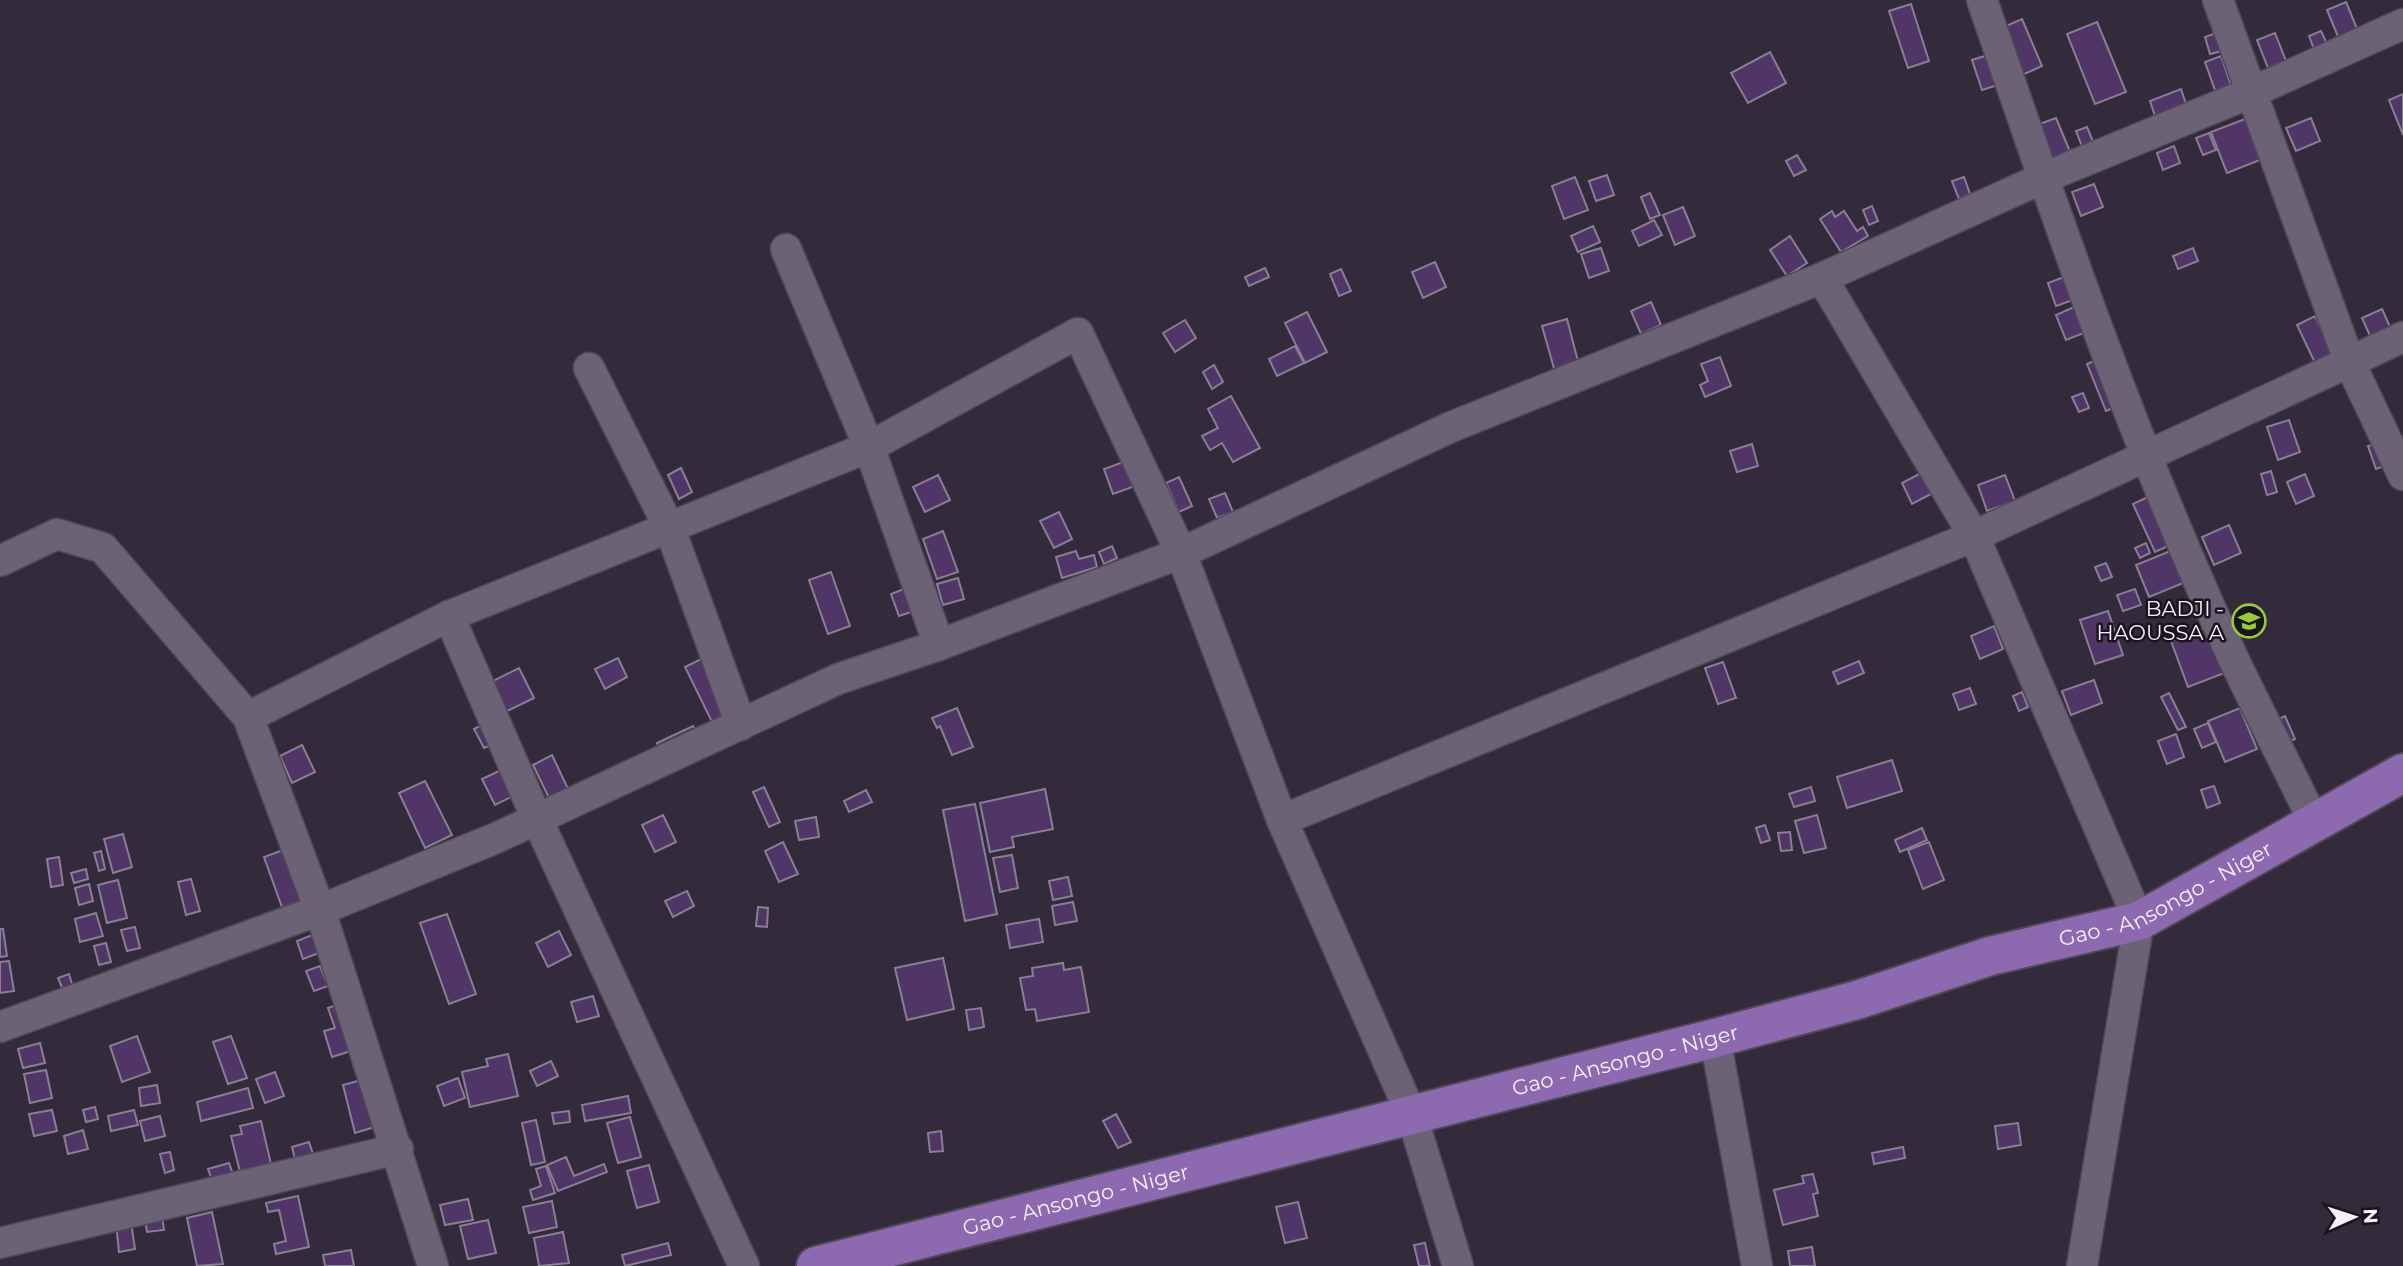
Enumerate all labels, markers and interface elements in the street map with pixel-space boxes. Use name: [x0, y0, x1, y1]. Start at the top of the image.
place label: BADJI - HAOUSSA A: [2096, 596, 2225, 645]
school or university icon: BADJI - HAOUSSA A: [2230, 602, 2268, 640]
street label: Gao - Ansongo - Niger: [2056, 836, 2276, 951]
street label: Gao - Ansongo - Niger: [1509, 1019, 1741, 1101]
street label: Gao - Ansongo - Niger: [960, 1159, 1191, 1240]
north arrow: [2319, 1182, 2389, 1252]
text: N: [2359, 1208, 2382, 1224]

